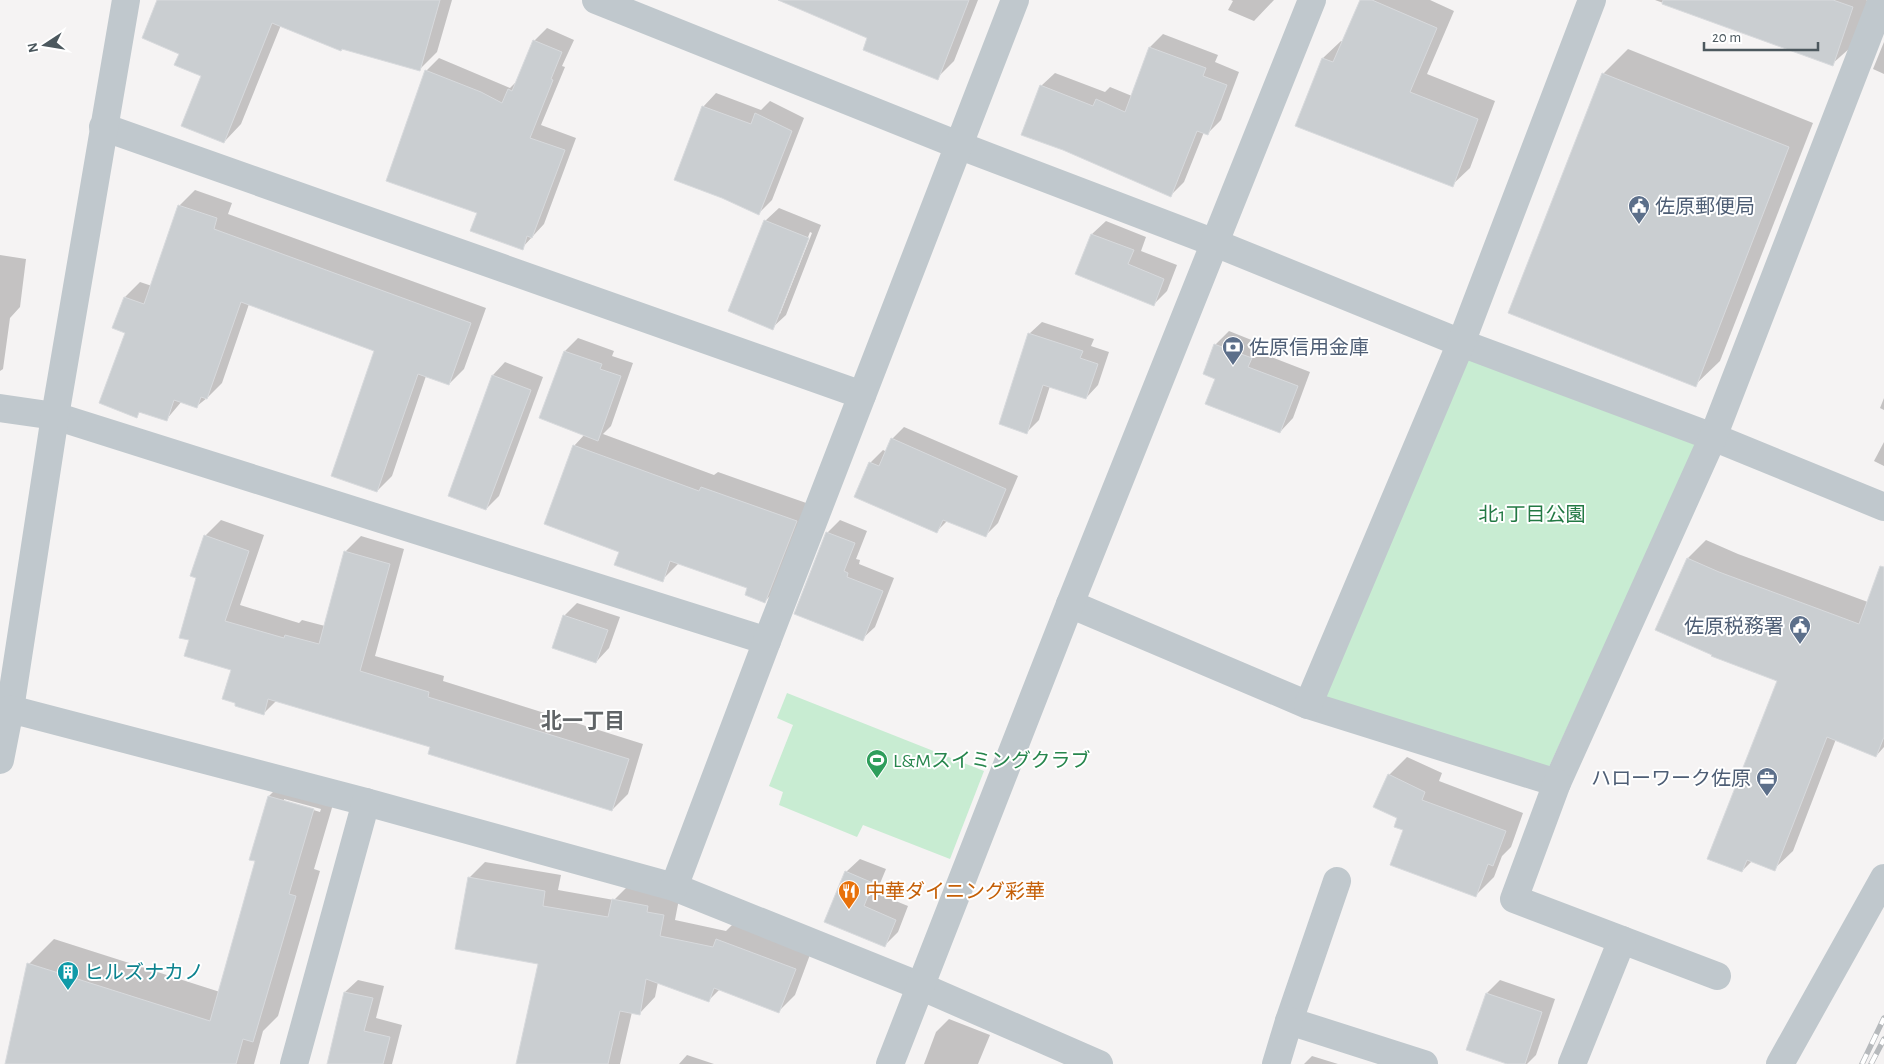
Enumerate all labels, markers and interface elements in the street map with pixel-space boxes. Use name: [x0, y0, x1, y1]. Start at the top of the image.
north arrow: [20, 20, 70, 70]
scale bar: [1704, 20, 1818, 52]
text: 20 m: [1712, 30, 1741, 45]
text: N: [25, 41, 41, 54]
public building icon: 佐原郵便局: [1627, 194, 1651, 225]
place label: 佐原郵便局: [1655, 196, 1755, 217]
bank icon: 佐原信用金庫: [1221, 335, 1245, 366]
place label: 佐原信用金庫: [1249, 337, 1369, 358]
park label: 北1丁目公園: [1479, 504, 1585, 525]
public building icon: 佐原税務署: [1788, 614, 1812, 645]
place label: 佐原税務署: [1684, 615, 1784, 637]
district label: 北一丁目: [541, 710, 625, 732]
sports icon: L&Mスイミングクラブ: [865, 748, 889, 779]
place label: L&Mスイミングクラブ: [893, 749, 1091, 771]
office icon: ハローワーク佐原: [1755, 766, 1779, 797]
place label: ハローワーク佐原: [1591, 768, 1751, 789]
restaurant icon: 中華ダイニング彩華: [837, 879, 861, 910]
place label: 中華ダイニング彩華: [865, 881, 1045, 902]
building icon: ヒルズナカノ: [56, 960, 80, 991]
place label: ヒルズナカノ: [84, 962, 204, 983]

